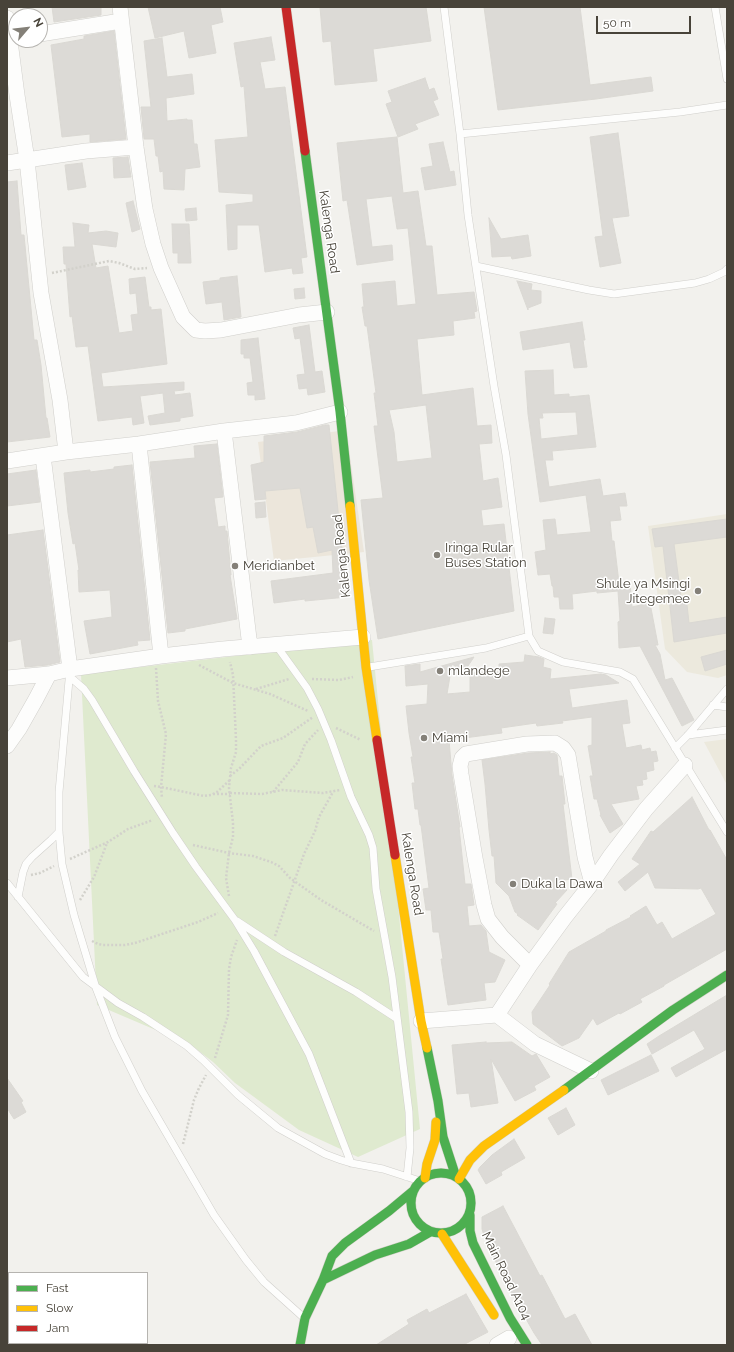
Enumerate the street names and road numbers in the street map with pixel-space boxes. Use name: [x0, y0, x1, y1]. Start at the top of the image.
street label: Kalenga Road: [315, 189, 343, 275]
street label: Kalenga Road: [330, 514, 354, 598]
street label: Kalenga Road: [398, 831, 426, 917]
street label: Main Road A104: [478, 1229, 534, 1323]

